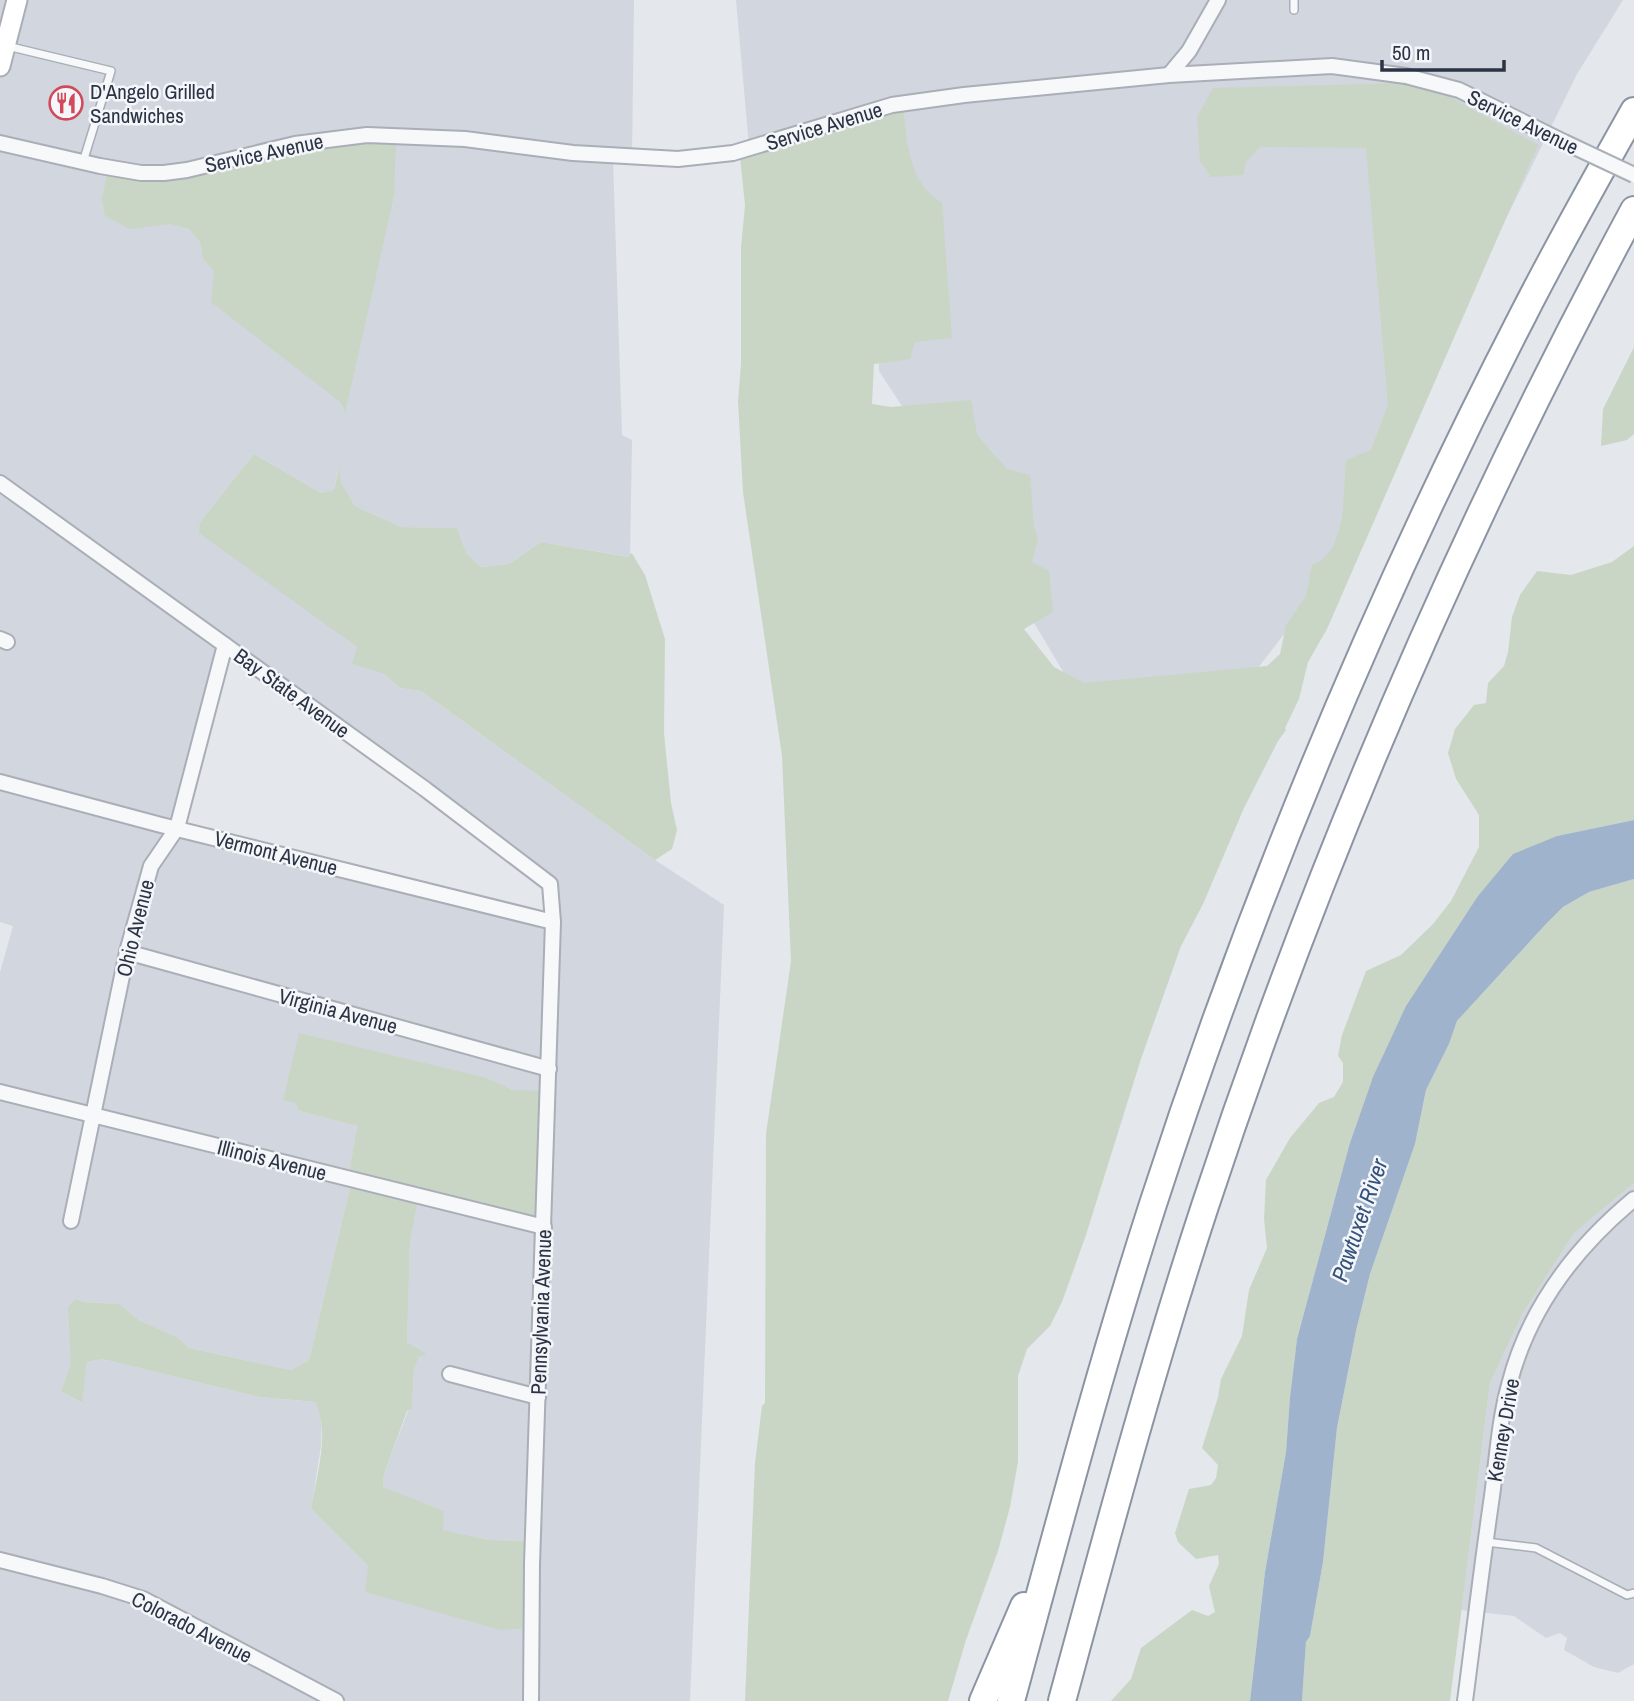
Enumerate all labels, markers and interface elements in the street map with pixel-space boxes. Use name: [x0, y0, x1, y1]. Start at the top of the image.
scale bar: [1382, 28, 1504, 72]
text: 50 m: [1392, 38, 1430, 67]
place label: D'Angelo Grilled Sandwiches: [90, 77, 215, 130]
street label: Service Avenue: [1463, 83, 1583, 161]
restaurant icon: D'Angelo Grilled Sandwiches: [47, 84, 85, 122]
street label: Service Avenue: [762, 95, 886, 157]
street label: Service Avenue: [202, 126, 326, 180]
street label: Bay State Avenue: [228, 641, 356, 745]
street label: Vermont Avenue: [211, 824, 341, 882]
street label: Ohio Avenue: [109, 876, 161, 980]
street label: Virginia Avenue: [275, 981, 401, 1041]
street label: Illinois Avenue: [214, 1132, 330, 1188]
water label: Pawtuxet River: [1324, 1154, 1395, 1286]
street label: Pennsylvania Avenue: [524, 1229, 558, 1395]
street label: Kenney Drive: [1480, 1376, 1526, 1484]
street label: Colorado Avenue: [127, 1584, 257, 1670]

